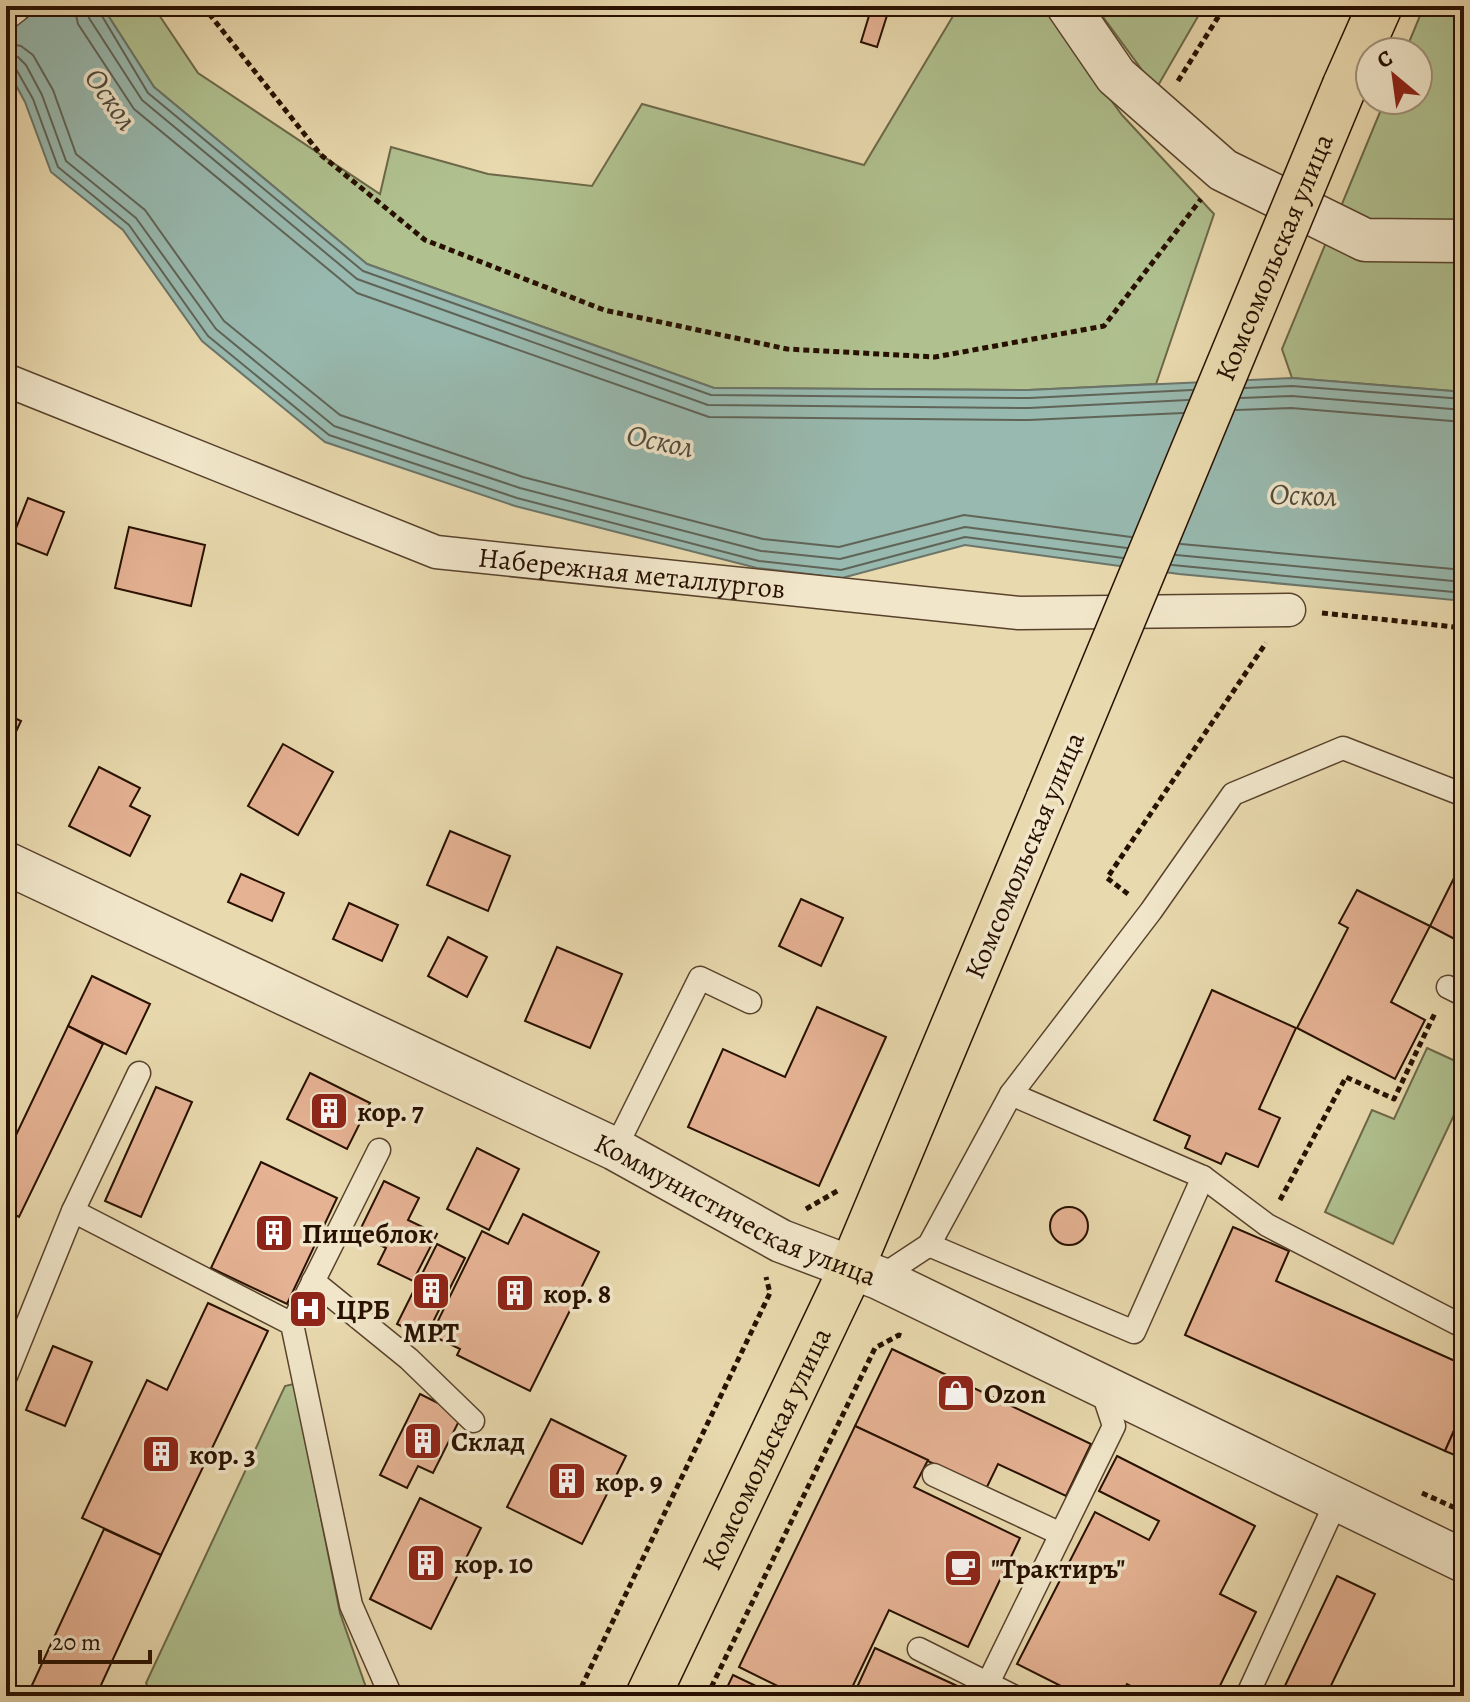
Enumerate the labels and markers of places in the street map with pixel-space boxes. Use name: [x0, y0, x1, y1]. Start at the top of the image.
building icon: кор. 7: [308, 1090, 350, 1132]
place label: кор. 7: [357, 1093, 424, 1131]
building icon: Пищеблок: [253, 1212, 295, 1254]
place label: Пищеблок: [302, 1215, 433, 1253]
building icon: МРТ: [410, 1270, 452, 1312]
building icon: кор. 8: [494, 1272, 536, 1314]
place label: кор. 8: [543, 1275, 611, 1313]
hospital icon: ЦРБ: [287, 1288, 329, 1330]
place label: ЦРБ: [336, 1291, 390, 1329]
place label: МРТ: [403, 1314, 459, 1352]
shop icon: Ozon: [935, 1372, 977, 1414]
place label: Ozon: [984, 1375, 1046, 1413]
building icon: Склад: [402, 1420, 444, 1462]
place label: Склад: [451, 1423, 525, 1461]
building icon: кор. 3: [140, 1433, 182, 1475]
place label: кор. 3: [189, 1436, 256, 1474]
building icon: кор. 9: [546, 1460, 588, 1502]
place label: кор. 9: [595, 1463, 663, 1501]
building icon: кор. 10: [405, 1542, 447, 1584]
place label: кор. 10: [454, 1545, 533, 1583]
cafe icon: "Трактиръ": [942, 1547, 984, 1589]
place label: "Трактиръ": [991, 1550, 1125, 1588]

